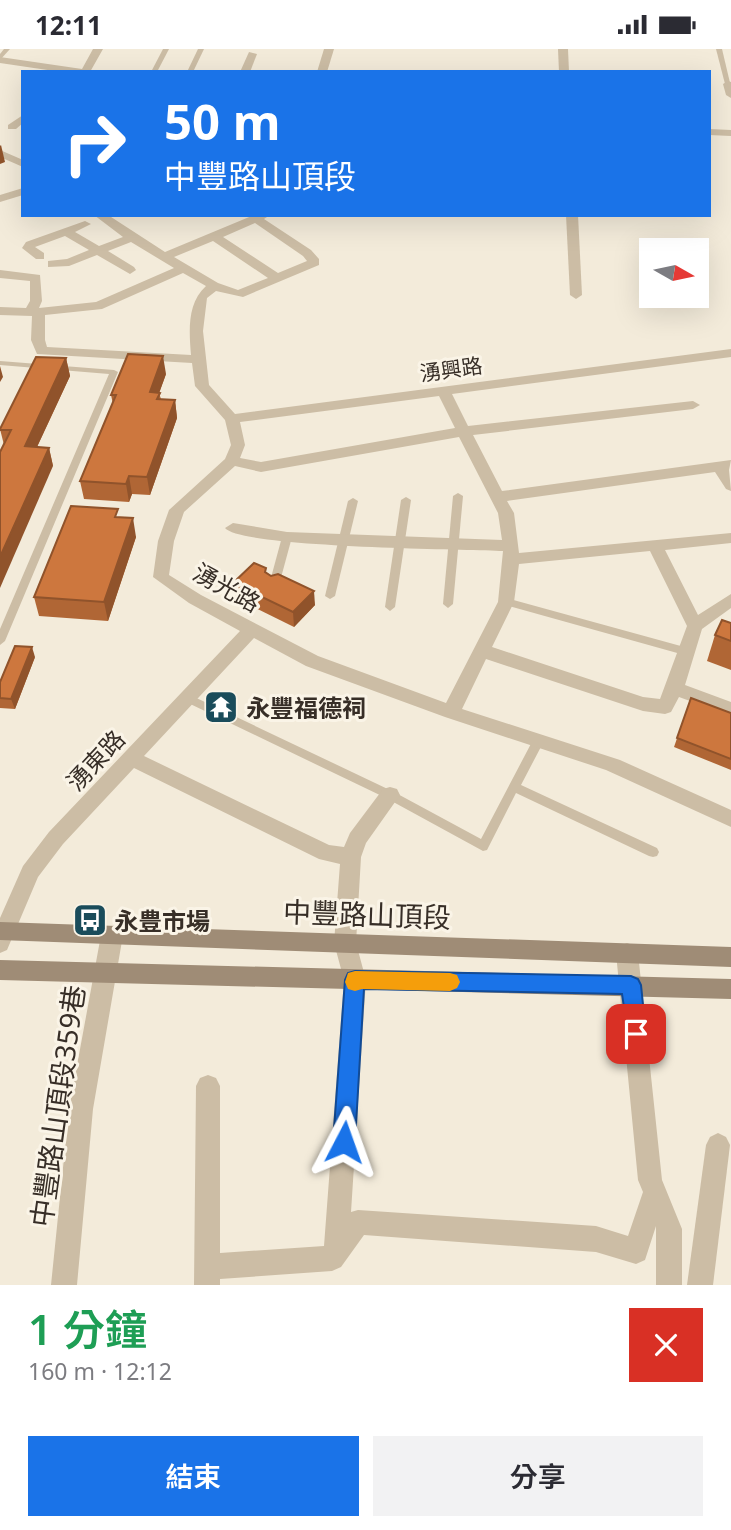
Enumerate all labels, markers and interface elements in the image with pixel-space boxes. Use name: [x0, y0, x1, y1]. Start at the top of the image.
text: 12:11: [35, 7, 102, 43]
text: 50 m: [164, 88, 281, 154]
icon: right: [49, 98, 140, 189]
text: 中豐路山頂段: [164, 154, 356, 197]
north arrow: [639, 238, 709, 308]
map controls: [639, 238, 709, 308]
street label: 湧興路: [418, 351, 484, 387]
street label: 湧光路: [188, 555, 266, 619]
temple icon: 永豐福德祠: [202, 688, 240, 726]
place label: 永豐福德祠: [246, 691, 366, 724]
street label: 湧東路: [58, 722, 132, 798]
street label: 中豐路山頂段: [282, 892, 452, 936]
bus stop icon: 永豊市場: [71, 901, 109, 939]
place label: 永豊市場: [114, 904, 210, 937]
street label: 中豐路山頂段359巷: [21, 983, 93, 1229]
pin: [606, 1004, 666, 1064]
icon: arrive: [617, 1015, 655, 1053]
position arrow: [307, 1105, 381, 1179]
text: 1 分鐘: [28, 1300, 147, 1357]
button: close: [629, 1308, 703, 1382]
text: 160 m · 12:12: [28, 1355, 172, 1387]
button: 結束: [28, 1436, 359, 1516]
button: 分享: [373, 1436, 703, 1516]

